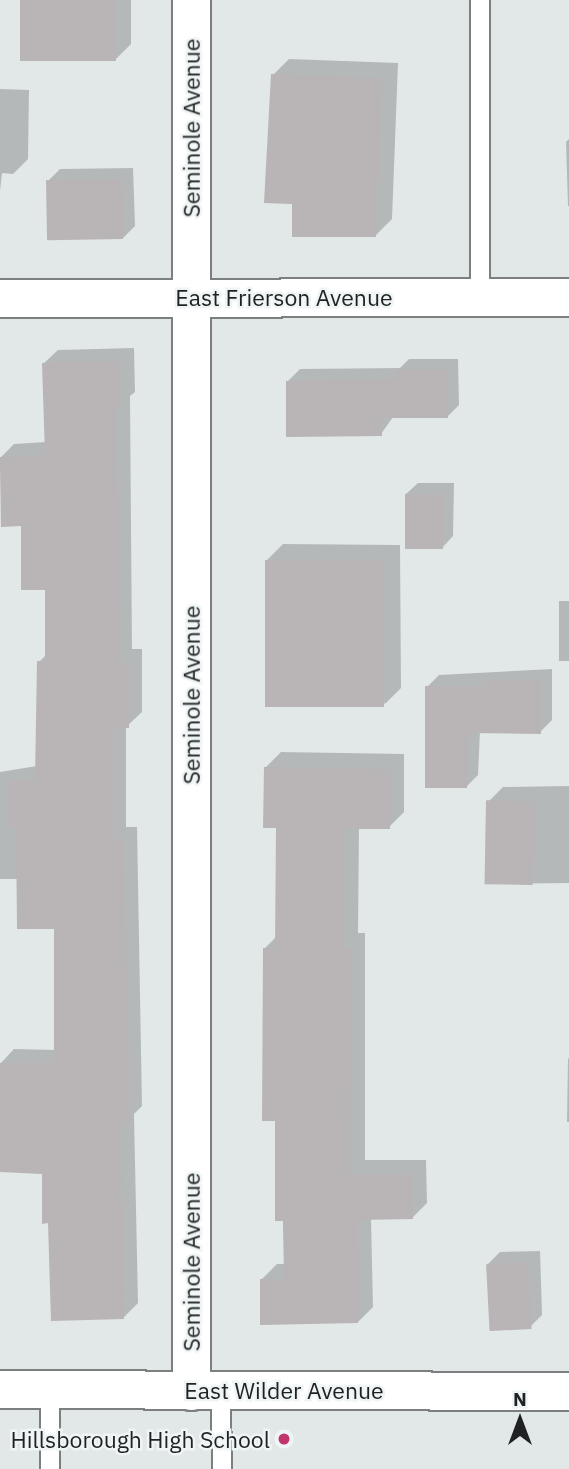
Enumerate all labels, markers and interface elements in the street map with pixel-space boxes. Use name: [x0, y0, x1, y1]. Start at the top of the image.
street label: Seminole Avenue: [177, 39, 205, 217]
street label: East Frierson Avenue: [175, 283, 393, 311]
street label: Seminole Avenue: [177, 606, 205, 784]
street label: Seminole Avenue: [177, 1173, 205, 1351]
street label: East Wilder Avenue: [184, 1376, 384, 1404]
north arrow: [485, 1385, 555, 1455]
text: N: [513, 1387, 527, 1411]
place label: Hillsborough High School: [11, 1425, 270, 1453]
marker: Hillsborough High School: [276, 1431, 292, 1447]

